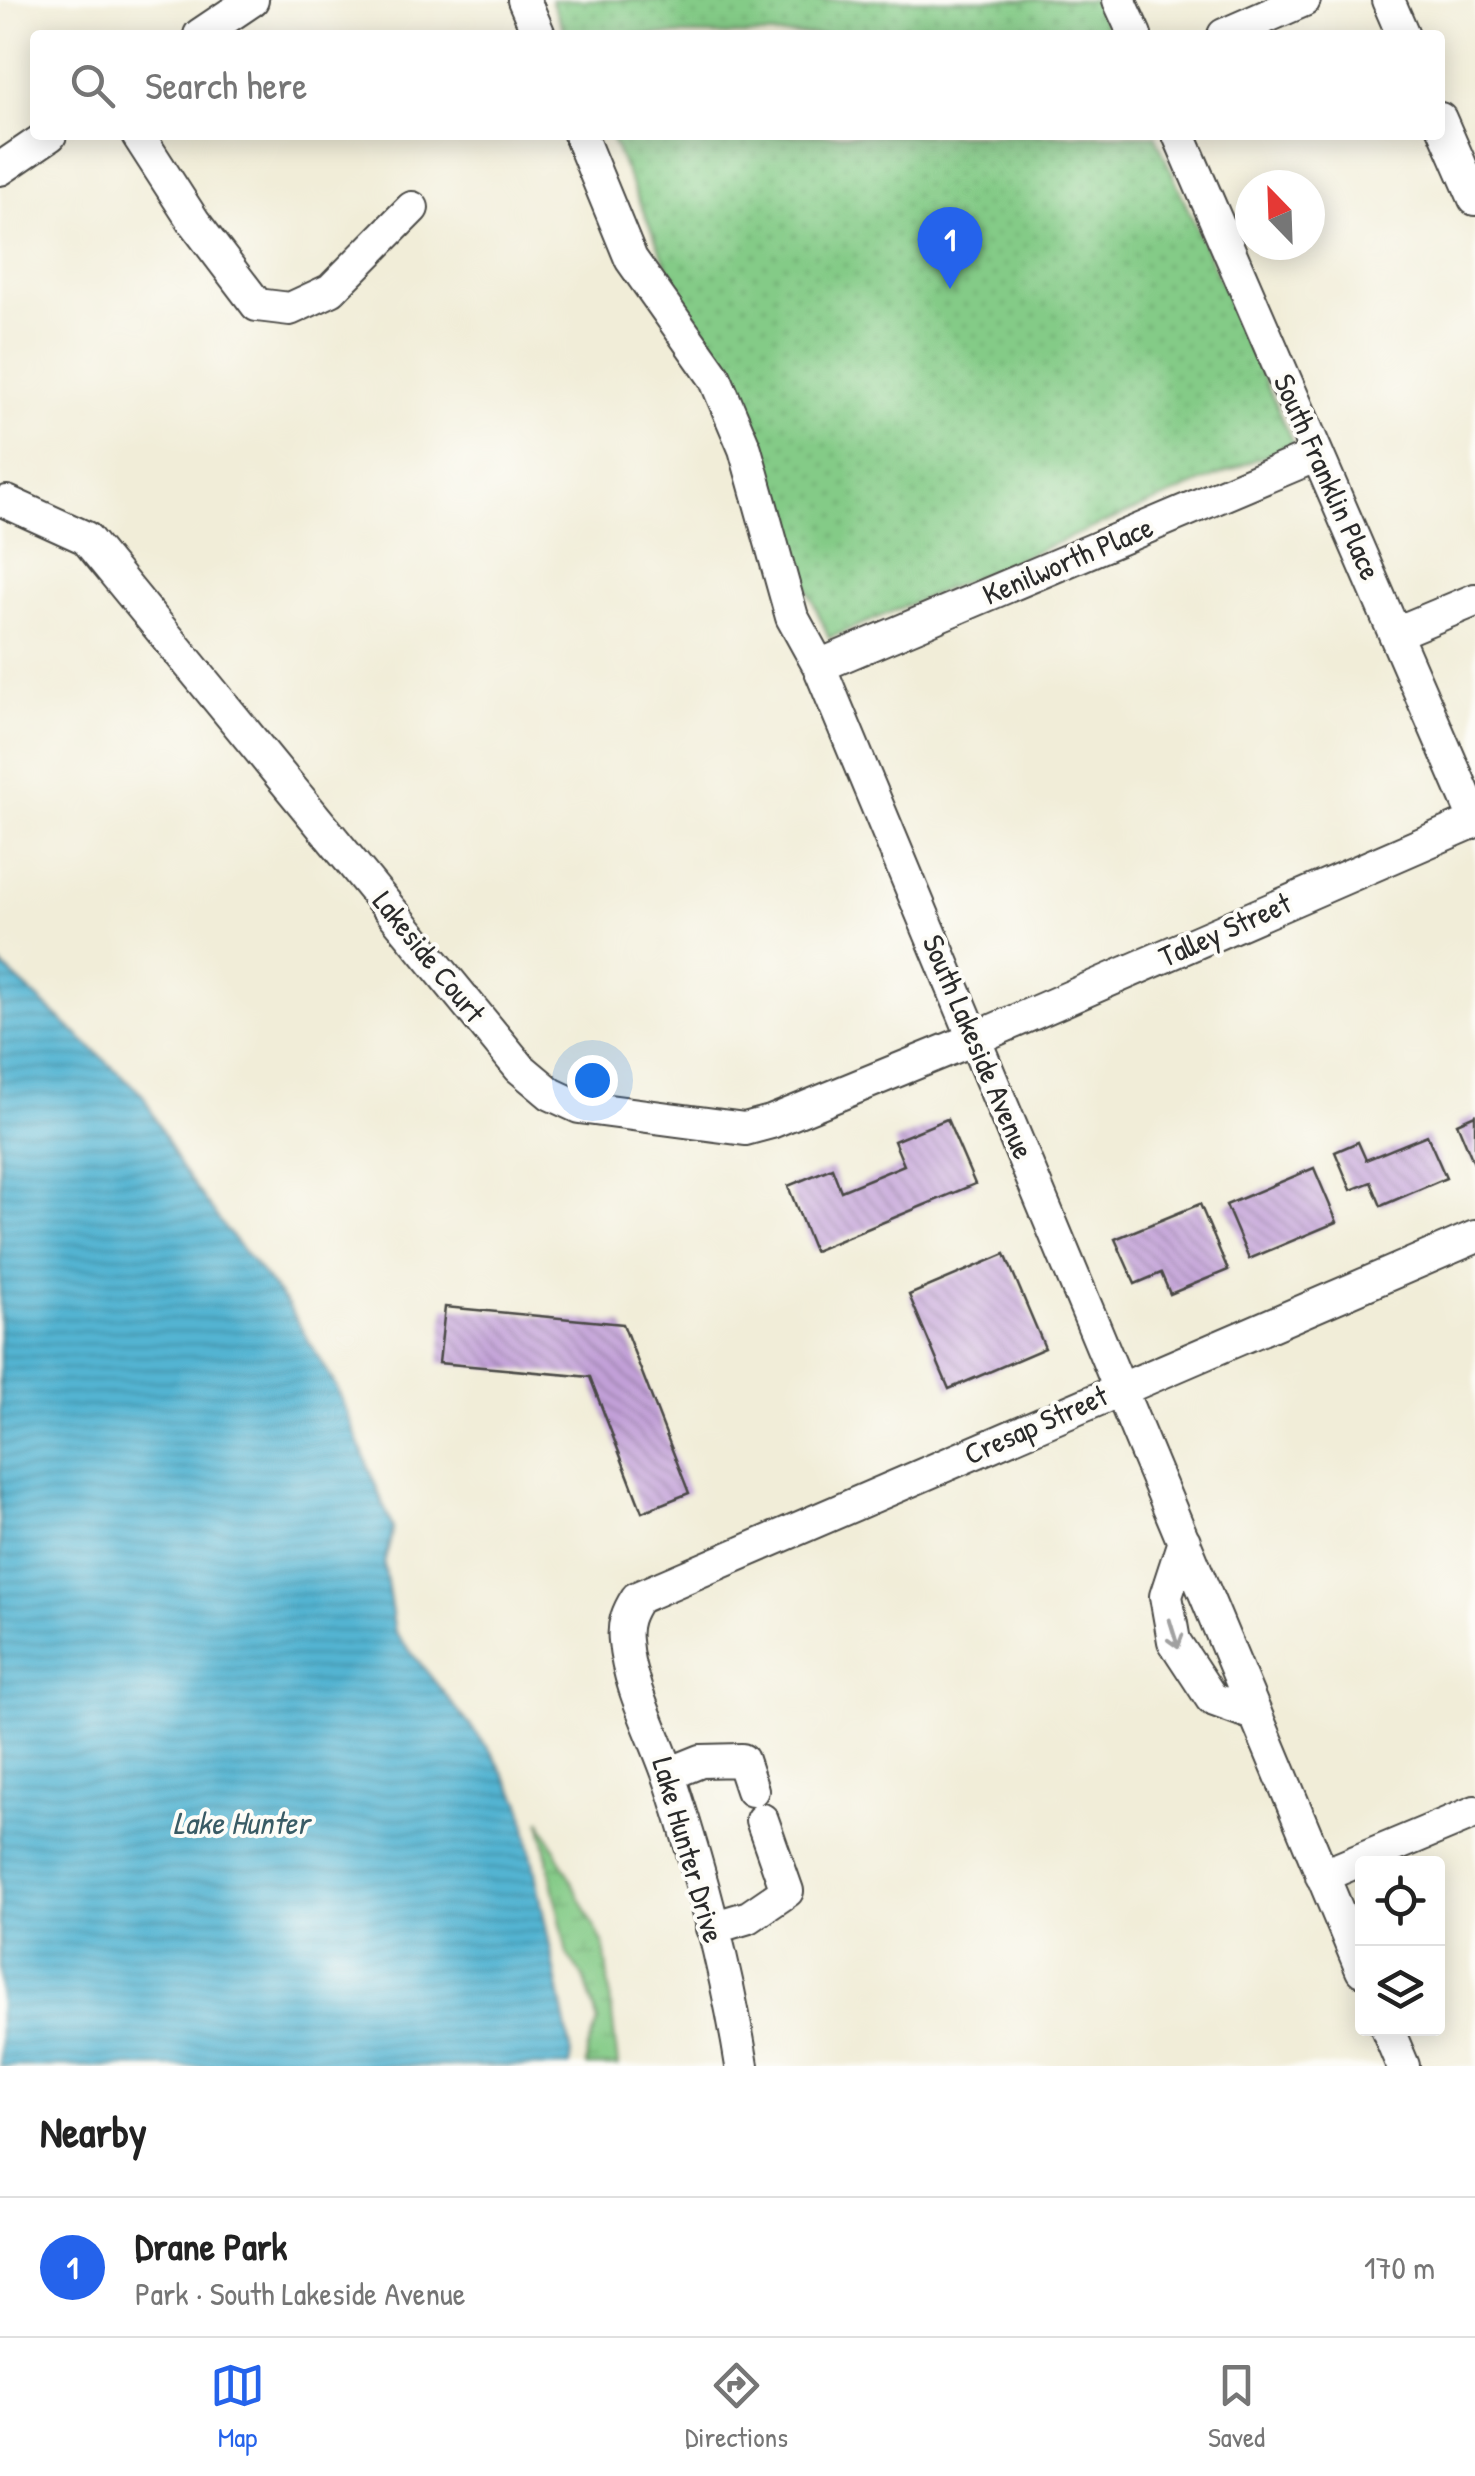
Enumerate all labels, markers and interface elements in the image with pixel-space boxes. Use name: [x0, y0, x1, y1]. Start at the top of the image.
search box: [30, 30, 1445, 140]
icon: search: [65, 58, 120, 113]
text: Search here: [145, 59, 307, 111]
north arrow: [1235, 170, 1325, 260]
pin: 1: [918, 206, 982, 289]
street label: South Franklin Place: [1265, 367, 1391, 586]
street label: Kenilworth Place: [976, 506, 1159, 614]
street label: Lakeside Court: [364, 882, 496, 1031]
street label: Talley Street: [1152, 882, 1297, 976]
street label: South Lakeside Avenue: [914, 928, 1044, 1165]
your location: [567, 1055, 618, 1106]
street label: Cresap Street: [958, 1374, 1114, 1473]
one-way arrow: [1167, 1617, 1185, 1649]
street label: Lake Hunter Drive: [643, 1752, 735, 1947]
water label: Lake Hunter: [173, 1801, 313, 1844]
map controls: [1355, 1856, 1445, 2036]
button: locate: [1355, 1856, 1445, 1946]
button: layers: [1355, 1946, 1445, 2036]
text: Nearby: [40, 2103, 147, 2160]
text: Drane Park: [135, 2220, 287, 2272]
text: 1: [67, 2246, 78, 2289]
text: 170 m: [1364, 2246, 1435, 2289]
text: Park · South Lakeside Avenue: [135, 2272, 466, 2315]
tab: Map: [210, 2358, 265, 2456]
tab: Directions: [685, 2358, 788, 2456]
tab: Saved: [1208, 2358, 1265, 2456]

